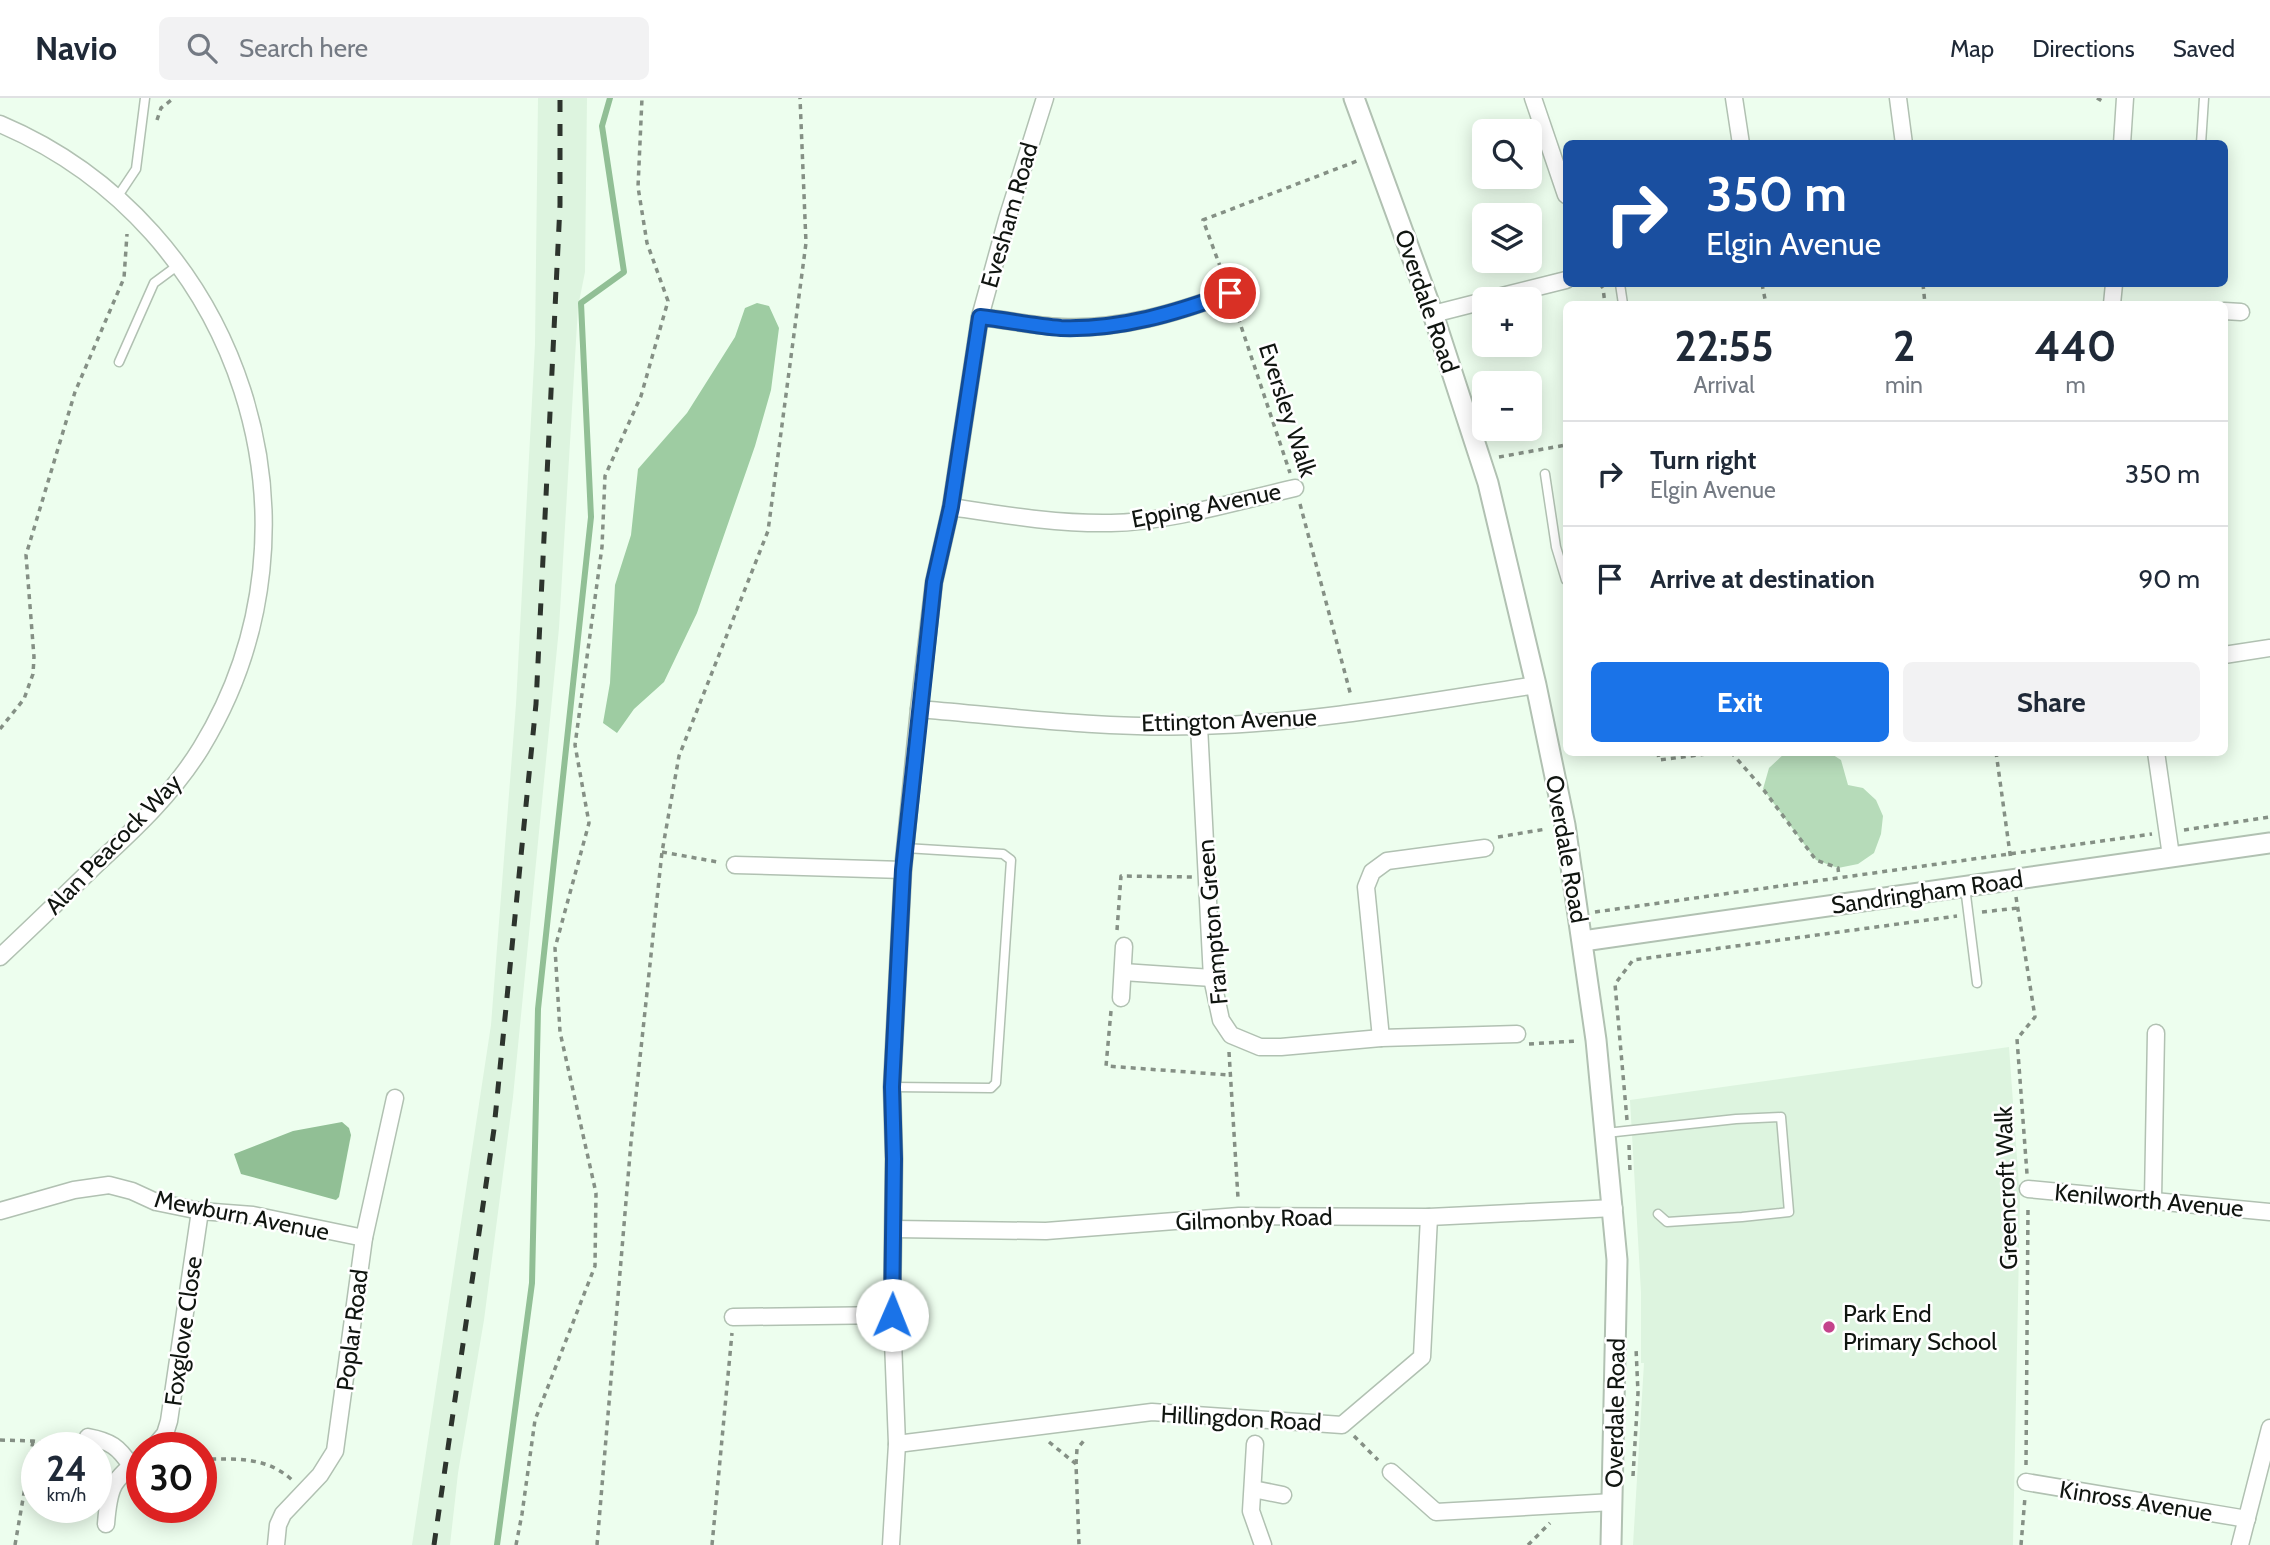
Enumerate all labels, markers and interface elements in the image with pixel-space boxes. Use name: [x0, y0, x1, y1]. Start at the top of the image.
search box: [159, 17, 649, 80]
text: Navio: [35, 28, 117, 68]
icon: search: [183, 29, 221, 67]
text: Search here: [239, 32, 368, 64]
text: Map: [1950, 34, 1994, 63]
text: Directions: [2032, 34, 2135, 63]
text: Saved: [2173, 34, 2235, 63]
map controls: [1472, 119, 1542, 441]
button: search: [1472, 119, 1542, 189]
street label: Evesham Road: [974, 139, 1044, 291]
text: 350 m: [1706, 164, 1847, 223]
icon: right: [1591, 168, 1682, 259]
button: layers: [1472, 203, 1542, 273]
text: Elgin Avenue: [1706, 224, 1881, 263]
street label: Overdale Road: [1389, 225, 1465, 377]
pin: [1200, 263, 1260, 323]
icon: arrive: [1211, 274, 1249, 312]
button: +: [1472, 287, 1542, 357]
text: 22:55: [1675, 320, 1773, 372]
text: 2: [1893, 320, 1915, 372]
text: 440: [2035, 320, 2116, 372]
street label: Eversley Walk: [1253, 339, 1323, 481]
button: −: [1472, 371, 1542, 441]
text: Arrival: [1693, 371, 1755, 399]
text: min: [1885, 371, 1923, 399]
text: m: [2065, 371, 2086, 399]
text: Turn right: [1650, 444, 1756, 476]
icon: right: [1591, 455, 1629, 493]
text: 350 m: [2125, 458, 2200, 490]
street label: Epping Avenue: [1129, 476, 1283, 534]
text: Elgin Avenue: [1650, 476, 1776, 504]
icon: arrive: [1591, 560, 1629, 598]
text: Arrive at destination: [1650, 563, 1875, 595]
text: 90 m: [2138, 563, 2200, 595]
button: Exit: [1591, 662, 1889, 742]
button: Share: [1903, 662, 2200, 742]
street label: Ettington Avenue: [1141, 702, 1317, 738]
street label: Alan Peacock Way: [39, 768, 187, 920]
street label: Overdale Road: [1540, 773, 1594, 925]
street label: Frampton Green: [1190, 838, 1234, 1006]
street label: Sandringham Road: [1829, 864, 2025, 920]
street label: Greencroft Walk: [1989, 1105, 2023, 1270]
street label: Kenilworth Avenue: [2053, 1177, 2245, 1223]
street label: Mewburn Avenue: [152, 1184, 332, 1246]
street label: Gilmonby Road: [1175, 1202, 1333, 1236]
street label: Foxglove Close: [158, 1254, 208, 1408]
street label: Poplar Road: [330, 1268, 374, 1392]
position arrow: [855, 1278, 929, 1352]
place label: Park End Primary School: [1843, 1299, 1997, 1356]
marker: Park End Primary School: [1821, 1319, 1837, 1335]
street label: Overdale Road: [1599, 1338, 1631, 1488]
street label: Hillingdon Road: [1160, 1399, 1322, 1437]
speed limit sign: 30: [126, 1432, 217, 1523]
text: 24: [46, 1447, 87, 1490]
street label: Kinross Avenue: [2057, 1475, 2215, 1527]
text: km/h: [47, 1484, 86, 1506]

